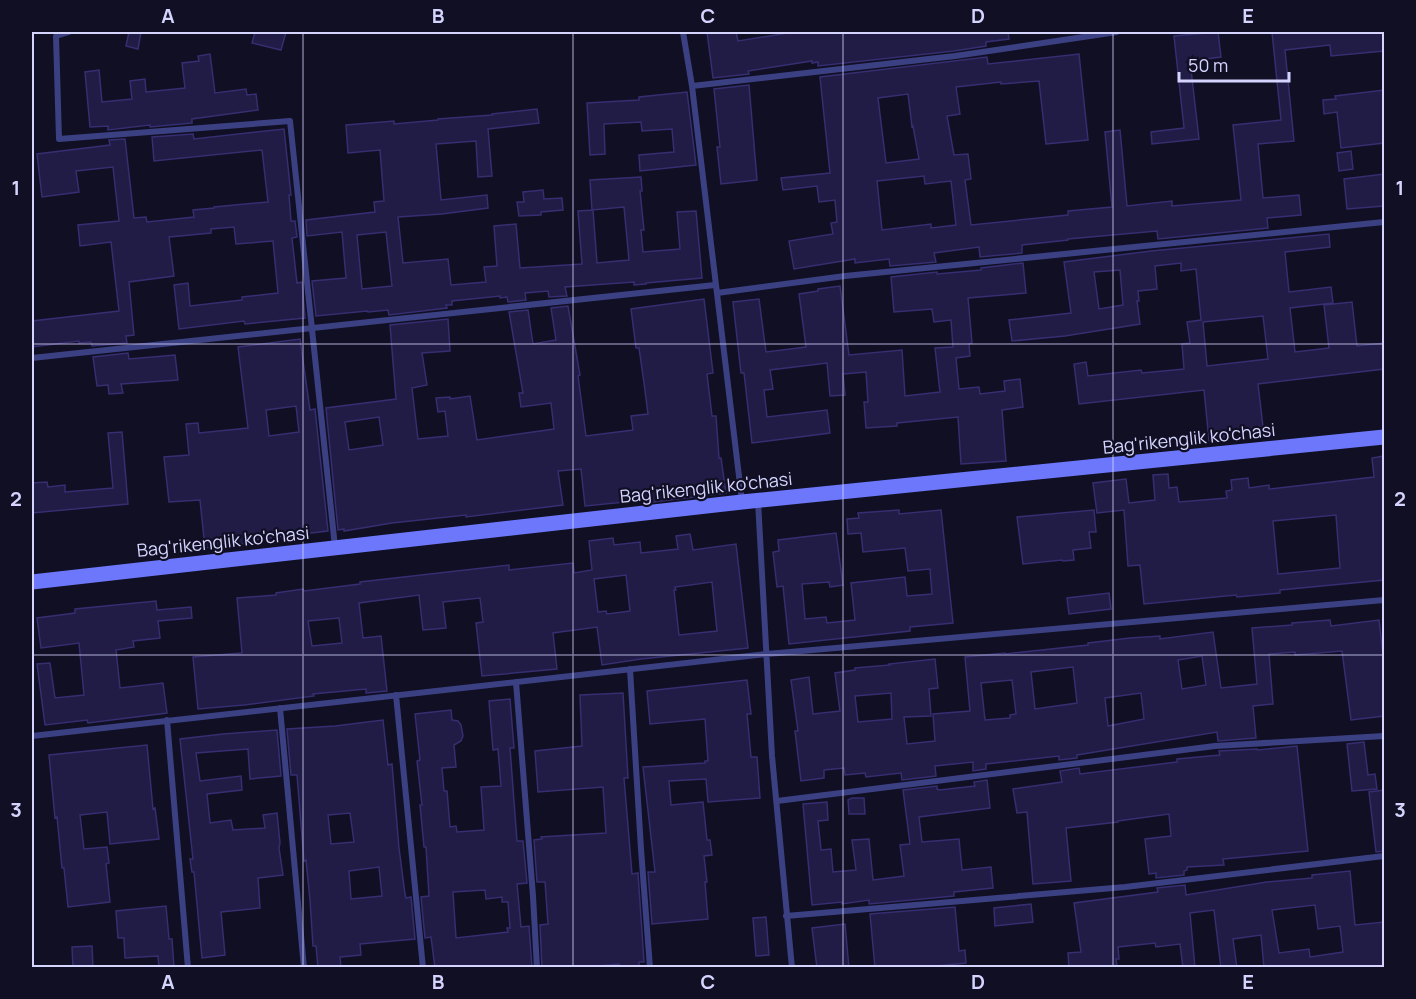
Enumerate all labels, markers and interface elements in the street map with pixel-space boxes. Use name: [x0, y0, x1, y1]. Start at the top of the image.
text: A: [161, 2, 175, 29]
text: B: [432, 2, 445, 29]
text: C: [701, 2, 715, 29]
text: D: [971, 2, 985, 29]
text: E: [1242, 2, 1254, 29]
scale bar: [1179, 45, 1288, 83]
text: 50 m: [1188, 53, 1228, 77]
text: 1: [12, 174, 20, 201]
text: 1: [1396, 174, 1404, 201]
street label: Bag'rikenglik ko'chasi: [1102, 417, 1276, 459]
street label: Bag'rikenglik ko'chasi: [619, 466, 793, 508]
text: 2: [10, 485, 22, 512]
text: 2: [1394, 485, 1406, 512]
street label: Bag'rikenglik ko'chasi: [136, 520, 310, 562]
text: 3: [10, 796, 22, 823]
text: 3: [1394, 796, 1406, 823]
text: A: [161, 968, 175, 995]
text: B: [432, 968, 445, 995]
text: C: [701, 968, 715, 995]
text: D: [971, 968, 985, 995]
text: E: [1242, 968, 1254, 995]

